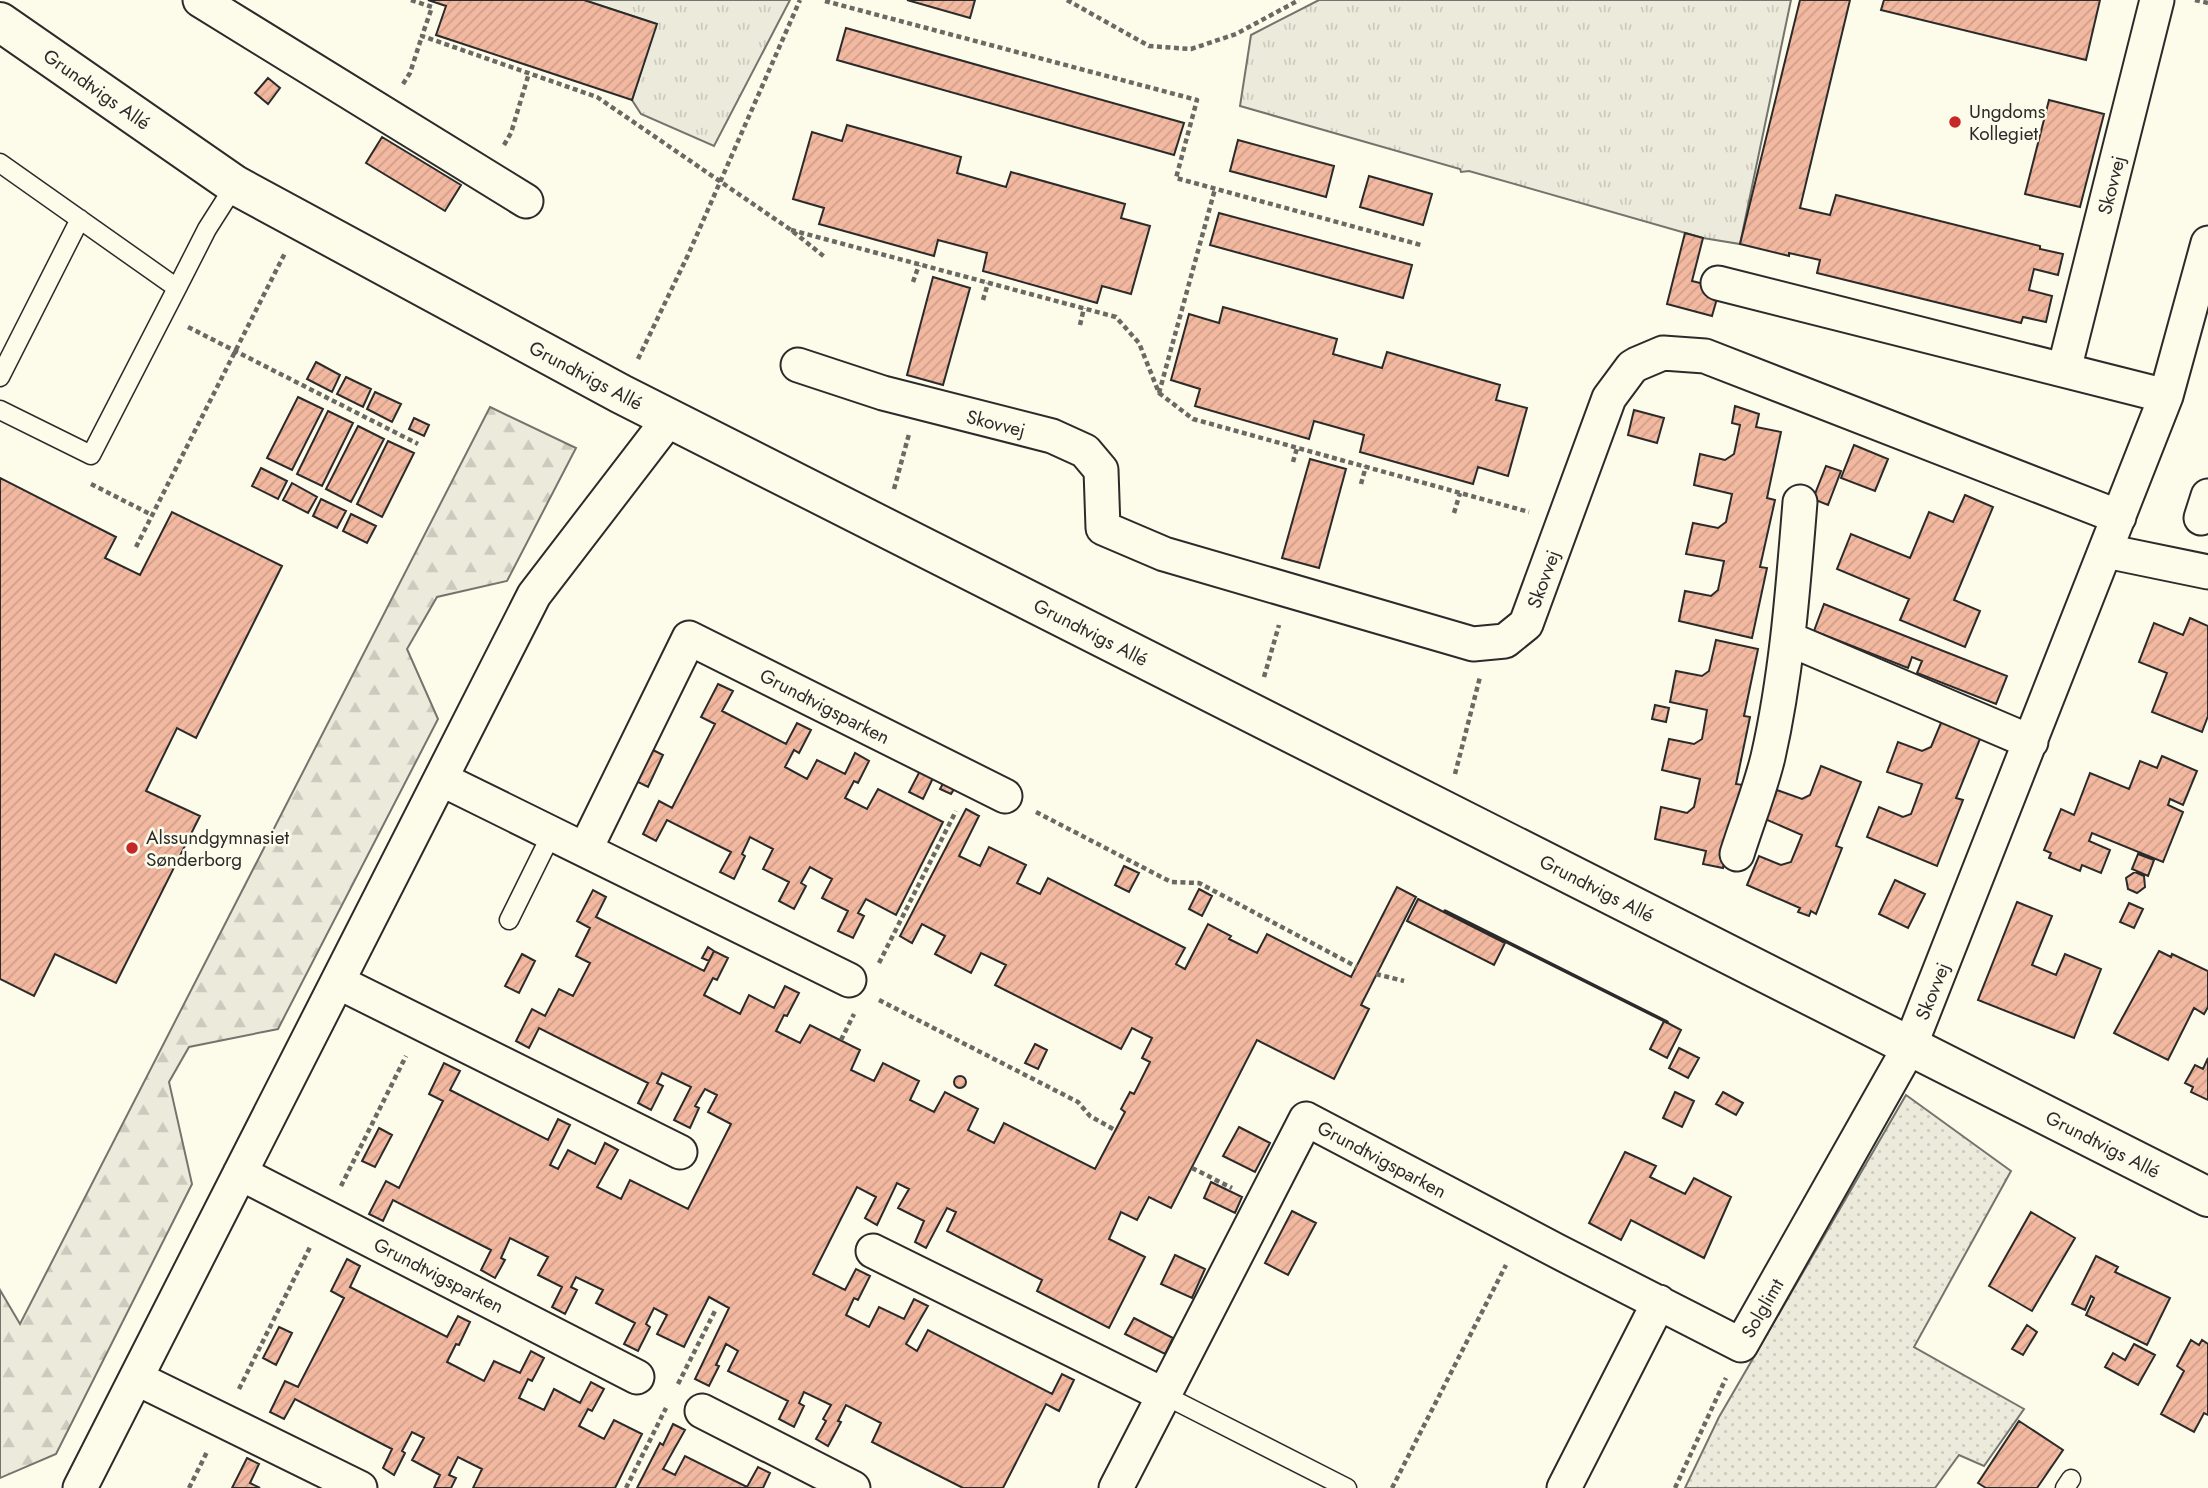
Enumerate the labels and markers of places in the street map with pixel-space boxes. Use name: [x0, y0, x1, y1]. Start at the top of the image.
place label: Ungdoms Kollegiet: [1969, 98, 2046, 147]
marker: Ungdoms Kollegiet: [1947, 114, 1963, 130]
place label: Alssundgymnasiet Sønderborg: [146, 824, 290, 873]
marker: Alssundgymnasiet Sønderborg: [124, 840, 140, 856]

